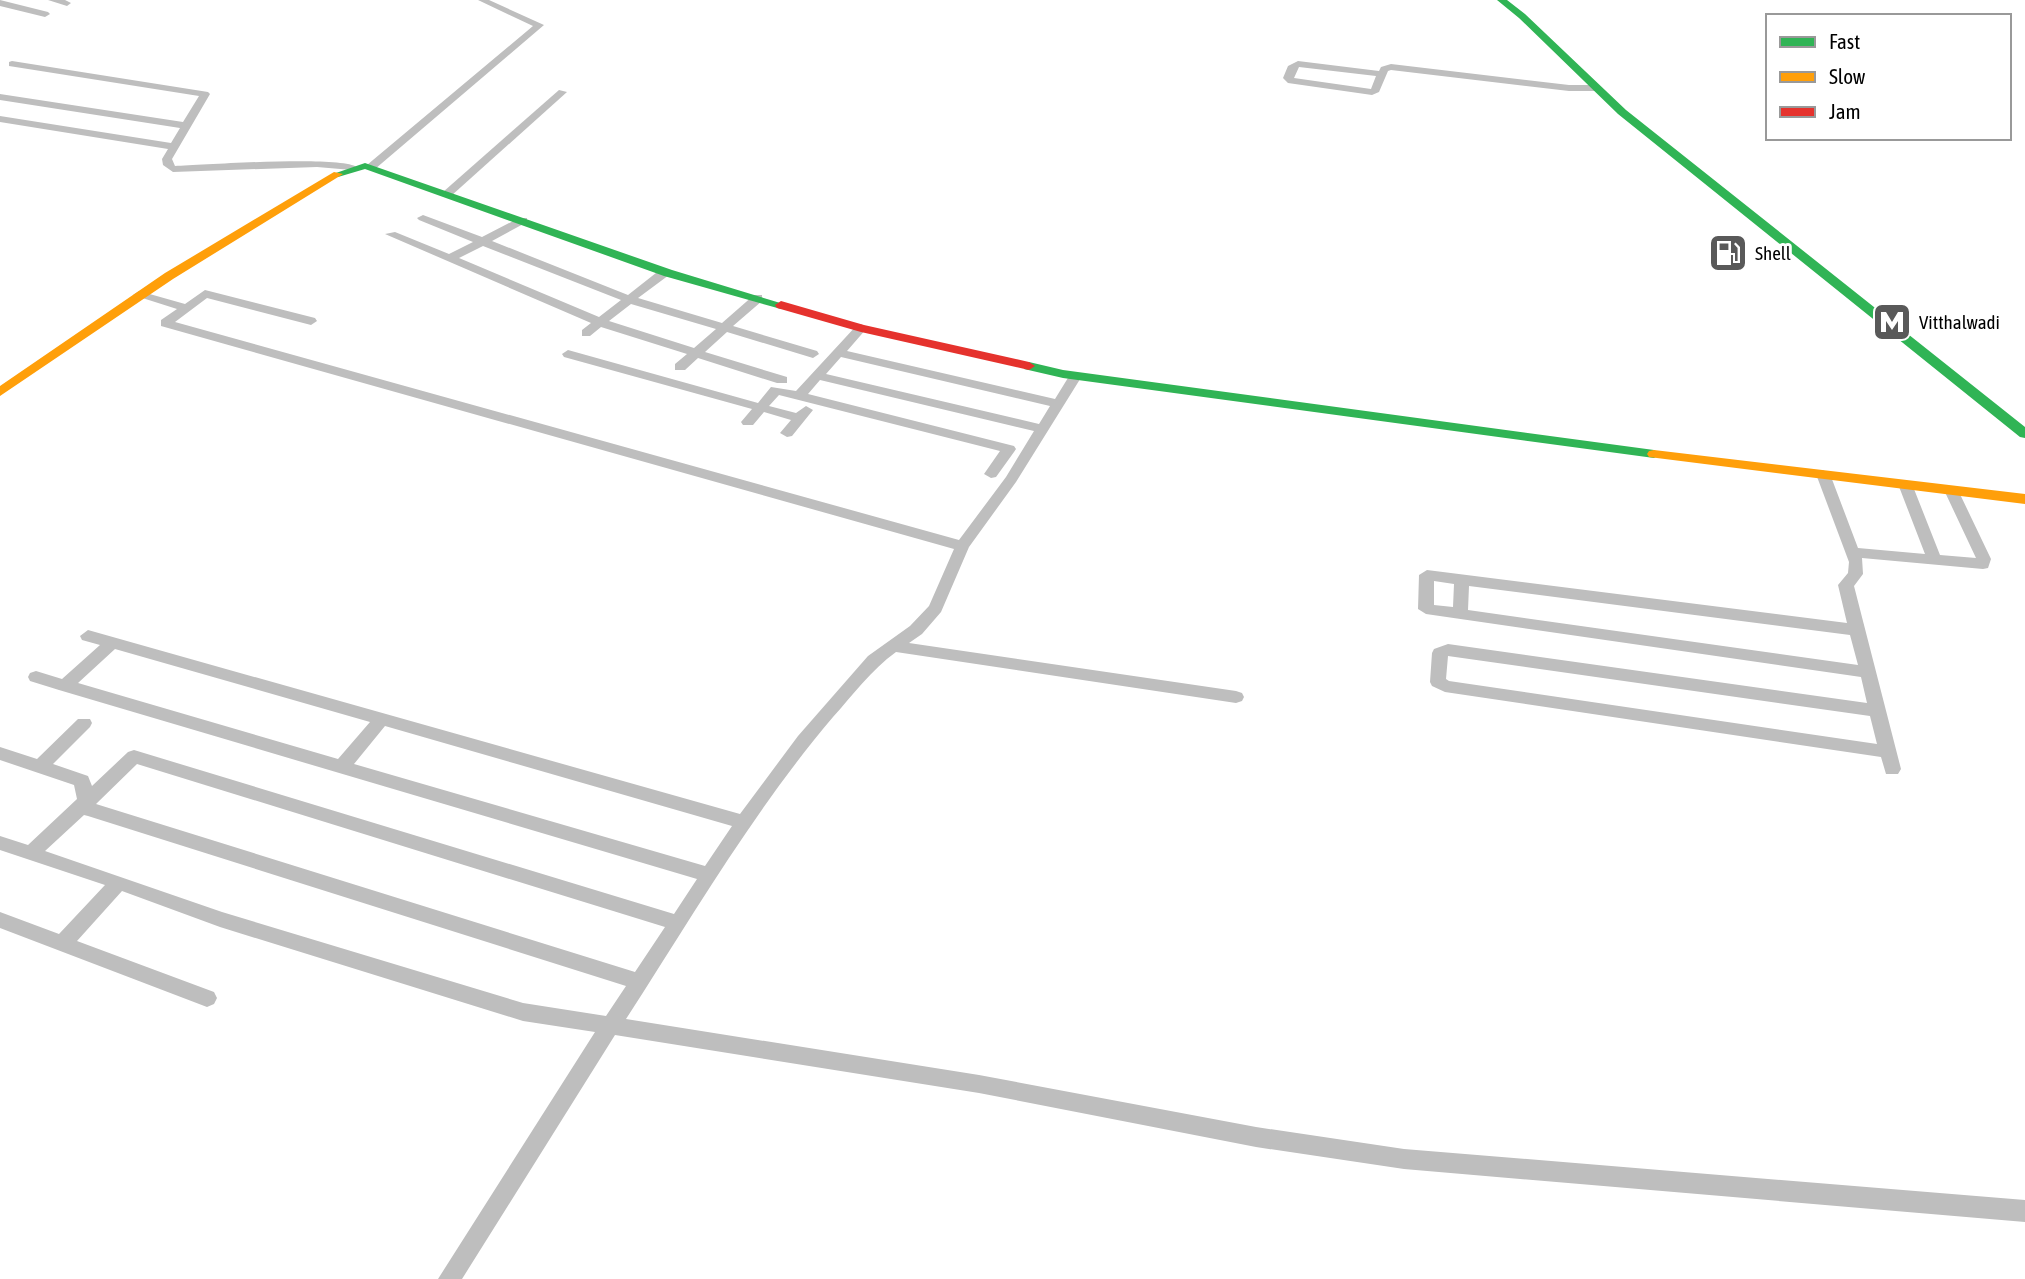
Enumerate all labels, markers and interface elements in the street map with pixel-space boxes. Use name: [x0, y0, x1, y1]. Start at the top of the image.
legend: [1766, 14, 2011, 140]
text: Fast: [1829, 29, 1860, 53]
text: Slow: [1829, 64, 1866, 88]
text: Jam: [1829, 99, 1861, 123]
fuel station icon: Shell: [1707, 232, 1749, 274]
place label: Shell: [1755, 242, 1791, 264]
metro station icon: Vitthalwadi: [1871, 301, 1913, 343]
place label: Vitthalwadi: [1919, 311, 2000, 333]

